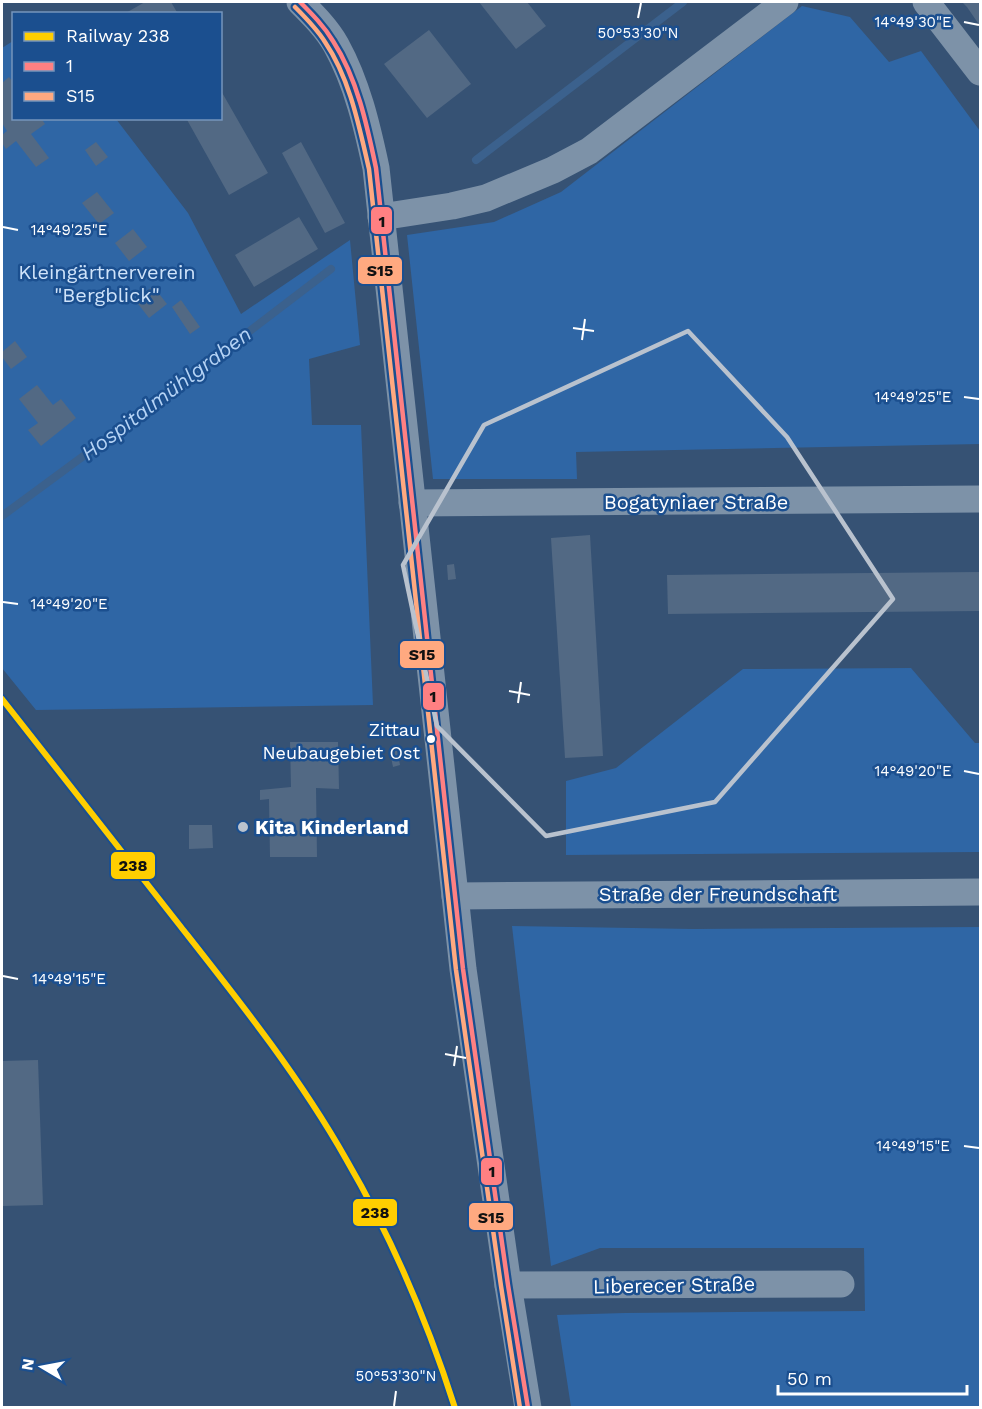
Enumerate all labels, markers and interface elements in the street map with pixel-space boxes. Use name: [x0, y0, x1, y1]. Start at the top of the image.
legend: [12, 12, 222, 120]
text: 14°49'30"E: [874, 13, 952, 31]
text: 50°53'30"N: [597, 24, 679, 42]
text: Railway 238: [66, 25, 170, 46]
text: 1: [66, 55, 73, 76]
text: S15: [66, 85, 95, 106]
line badge: 1: [370, 206, 393, 235]
text: 1: [379, 212, 385, 231]
text: 14°49'25"E: [31, 221, 107, 239]
line badge: S15: [357, 256, 403, 285]
park label: Kleingärtnerverein "Bergblick": [18, 260, 196, 307]
text: S15: [367, 261, 393, 280]
water label: Hospitalmühlgraben: [76, 321, 256, 465]
text: 14°49'25"E: [875, 388, 951, 406]
street label: Bogatyniaer Straße: [604, 490, 788, 514]
text: 14°49'20"E: [30, 595, 108, 613]
line badge: S15: [399, 640, 445, 669]
text: S15: [409, 645, 435, 664]
line badge: 1: [422, 682, 445, 711]
text: 1: [430, 687, 436, 706]
place label: Zittau Neubaugebiet Ost: [263, 719, 420, 763]
marker: Zittau Neubaugebiet Ost: [425, 733, 437, 745]
text: 14°49'20"E: [874, 762, 952, 780]
place label: Kita Kinderland: [255, 815, 409, 839]
marker: Kita Kinderland: [236, 820, 250, 834]
line badge: 238: [110, 851, 156, 880]
text: 238: [118, 856, 148, 875]
street label: Straße der Freundschaft: [599, 882, 838, 906]
text: 14°49'15"E: [32, 970, 106, 988]
text: 14°49'15"E: [876, 1137, 950, 1155]
line badge: 1: [480, 1157, 503, 1186]
text: 1: [489, 1162, 495, 1181]
line badge: 238: [352, 1198, 398, 1227]
line badge: S15: [468, 1202, 514, 1231]
text: 238: [360, 1203, 390, 1222]
text: S15: [478, 1208, 504, 1227]
street label: Liberecer Straße: [593, 1272, 755, 1298]
north arrow: [12, 1337, 72, 1397]
text: N: [17, 1357, 38, 1372]
scale bar: [778, 1358, 967, 1396]
text: 50°53'30"N: [355, 1367, 437, 1385]
text: 50 m: [787, 1368, 832, 1389]

